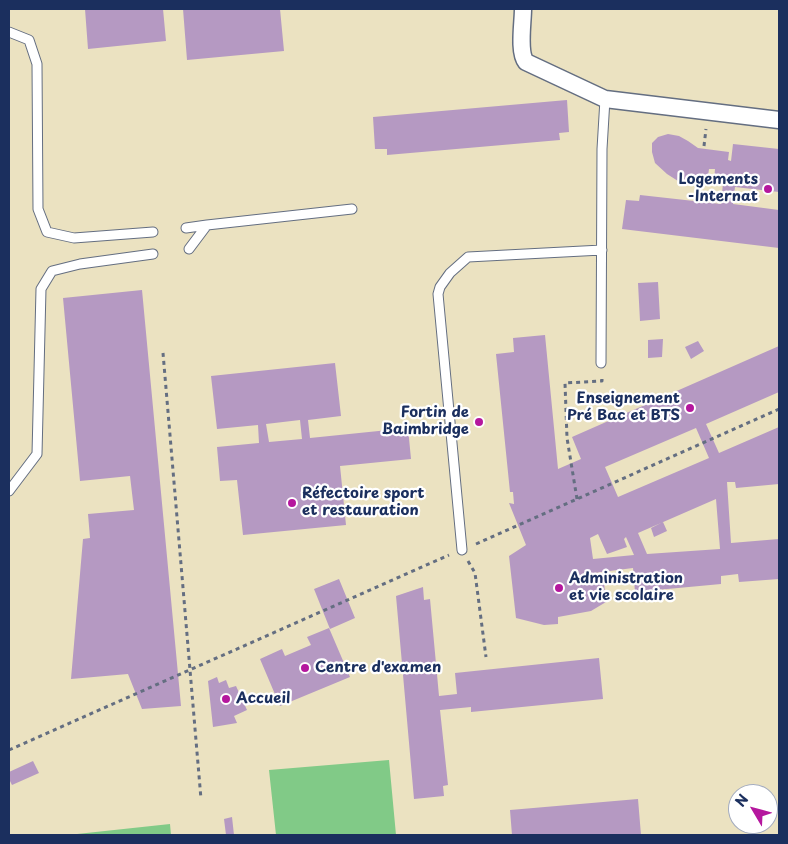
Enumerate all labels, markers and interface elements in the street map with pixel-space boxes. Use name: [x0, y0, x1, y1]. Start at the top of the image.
place label: Logements -Internat: [679, 171, 758, 206]
marker: Logements -Internat: [762, 183, 774, 195]
place label: Enseignement Pré Bac et BTS: [567, 390, 680, 425]
marker: Enseignement Pré Bac et BTS: [684, 402, 696, 414]
place label: Fortin de Baimbridge: [382, 404, 469, 439]
marker: Fortin de Baimbridge: [473, 416, 485, 428]
place label: Réfectoire sport et restauration: [302, 485, 424, 520]
marker: Réfectoire sport et restauration: [286, 497, 298, 509]
place label: Administration et vie scolaire: [569, 570, 683, 605]
marker: Administration et vie scolaire: [553, 582, 565, 594]
place label: Centre d'examen: [315, 659, 441, 677]
marker: Centre d'examen: [299, 662, 311, 674]
place label: Accueil: [236, 690, 290, 708]
marker: Accueil: [220, 693, 232, 705]
north arrow: [728, 784, 778, 834]
text: N: [730, 790, 753, 811]

